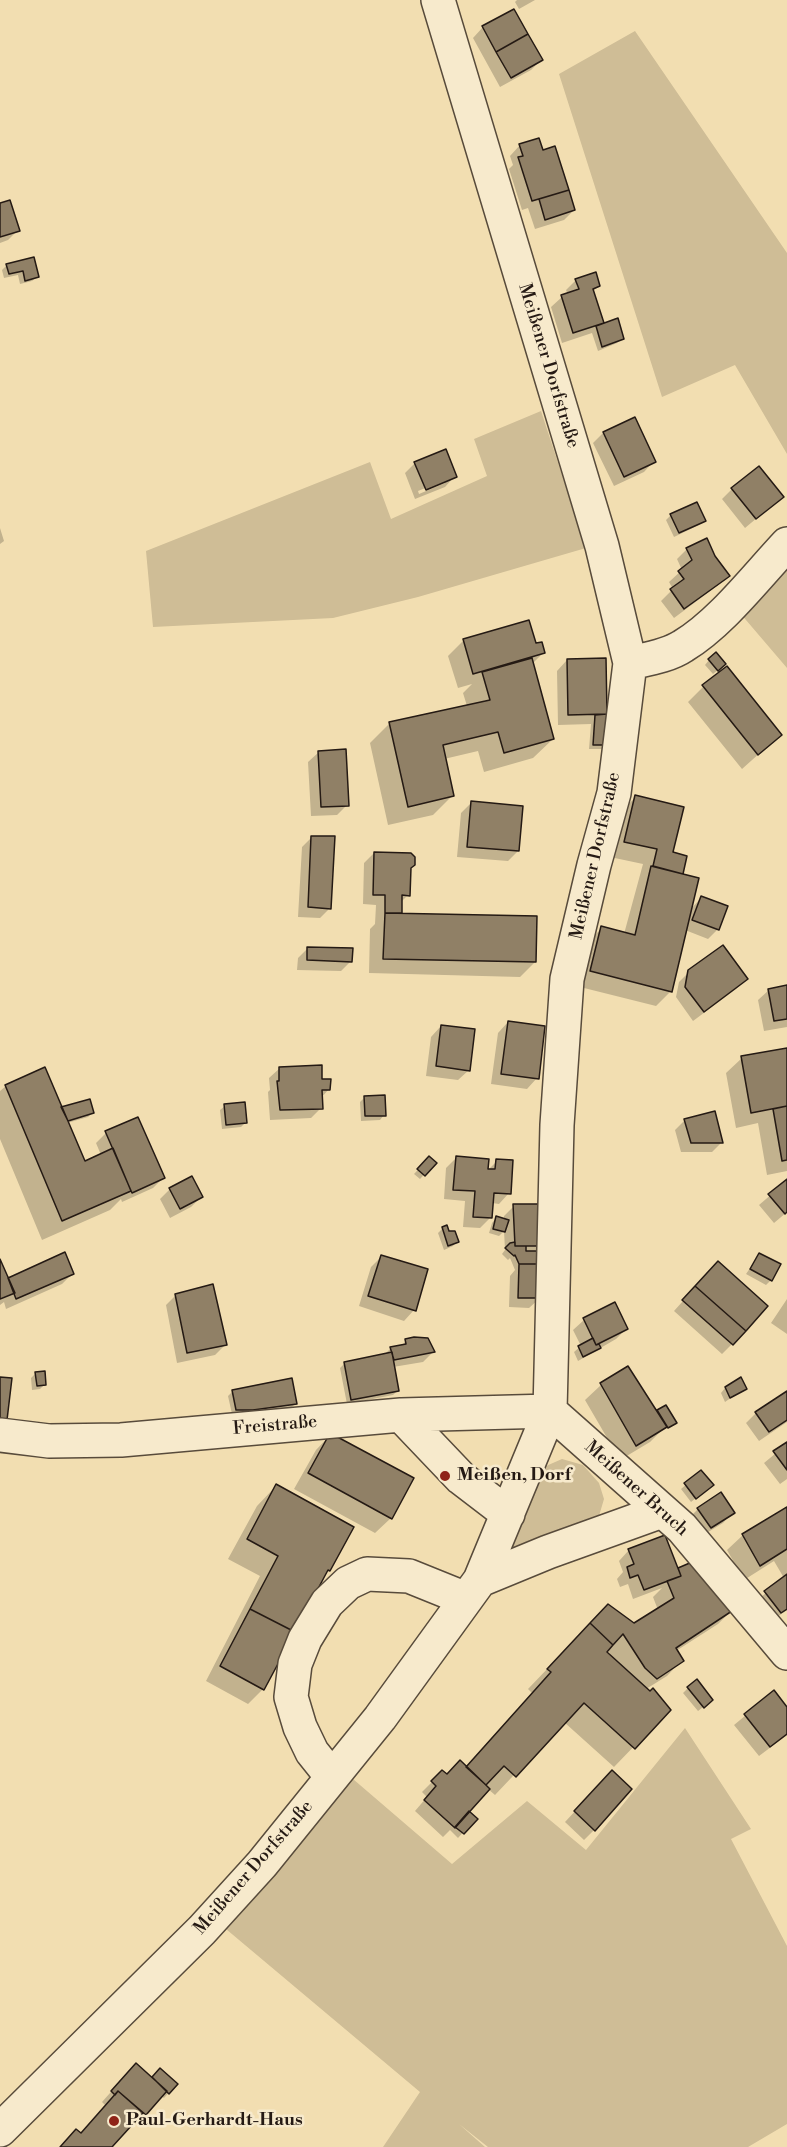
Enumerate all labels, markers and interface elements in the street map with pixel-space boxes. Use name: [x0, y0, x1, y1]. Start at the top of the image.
street label: Meißener Dorfstraße: [513, 281, 583, 451]
street label: Meißener Dorfstraße: [566, 770, 626, 942]
street label: Freistraße: [232, 1412, 318, 1440]
street label: Meißener Bruch: [580, 1437, 692, 1541]
place label: Meißen, Dorf: [457, 1465, 571, 1487]
marker: Meißen, Dorf: [438, 1469, 452, 1483]
street label: Meißener Dorfstraße: [190, 1796, 318, 1940]
place label: Paul-Gerhardt-Haus: [126, 2110, 303, 2132]
marker: Paul-Gerhardt-Haus: [107, 2114, 121, 2128]

